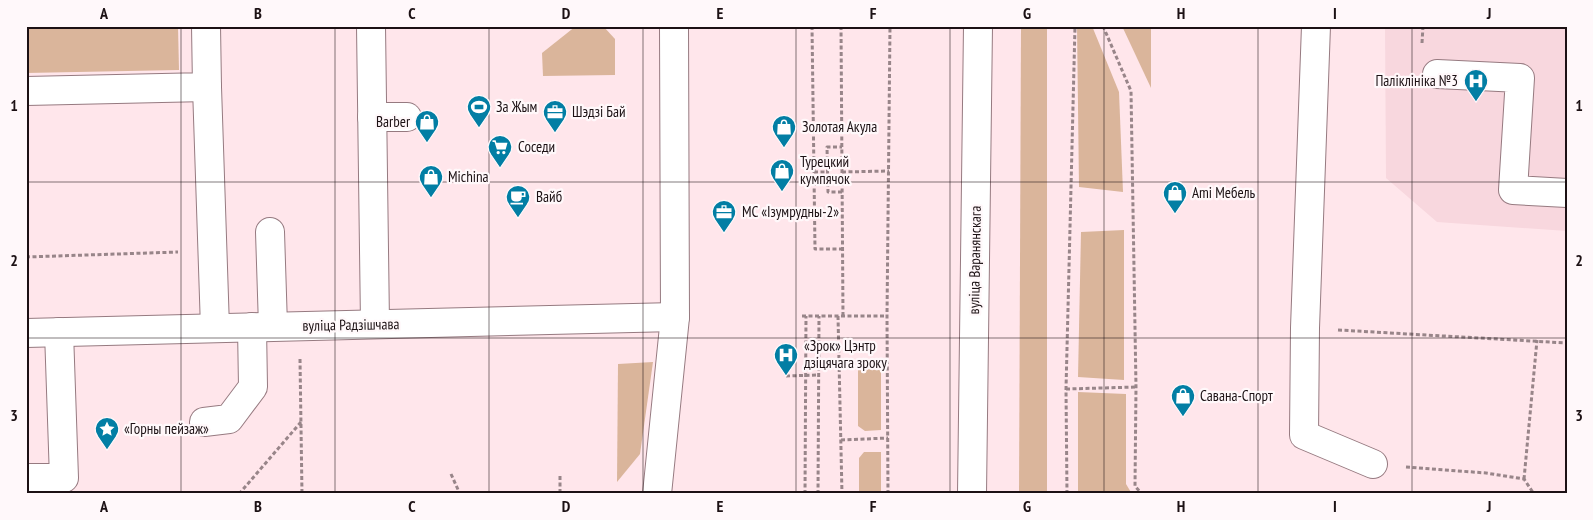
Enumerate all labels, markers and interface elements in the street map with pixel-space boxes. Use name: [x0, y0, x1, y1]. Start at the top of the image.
text: A: [99, 3, 109, 23]
text: B: [254, 3, 262, 23]
text: C: [408, 3, 416, 23]
text: D: [562, 3, 571, 23]
text: E: [717, 3, 724, 23]
text: F: [870, 3, 877, 23]
text: G: [1023, 3, 1031, 23]
text: H: [1177, 3, 1185, 23]
text: I: [1333, 3, 1337, 23]
text: J: [1486, 3, 1491, 23]
hospital icon: Паліклініка №3: [1463, 68, 1489, 102]
place label: Паліклініка №3: [1375, 71, 1458, 90]
sports icon: За Жым: [466, 94, 492, 128]
text: 1: [10, 95, 18, 115]
text: 1: [1575, 95, 1583, 115]
place label: За Жым: [496, 97, 537, 116]
office icon: Шэдзі Бай: [542, 99, 568, 133]
place label: Шэдзі Бай: [572, 102, 626, 121]
shop icon: Barber: [414, 109, 440, 143]
place label: Barber: [376, 112, 411, 131]
shop icon: Золотая Акула: [771, 114, 797, 148]
place label: Золотая Акула: [802, 117, 877, 136]
supermarket icon: Соседи: [487, 134, 513, 168]
place label: Соседи: [518, 137, 555, 156]
place label: Турецкий кумпячок: [800, 152, 850, 188]
shop icon: Турецкий кумпячок: [769, 158, 795, 192]
shop icon: Michina: [418, 164, 444, 198]
place label: Michina: [448, 167, 489, 186]
shop icon: Ami Мебель: [1162, 180, 1188, 214]
place label: Ami Мебель: [1192, 183, 1256, 202]
cafe icon: Вайб: [505, 184, 531, 218]
place label: Вайб: [536, 187, 562, 206]
office icon: МС «Ізумрудны-2»: [711, 199, 737, 233]
place label: МС «Ізумрудны-2»: [742, 202, 839, 221]
street label: вуліца Варанянскага: [964, 205, 985, 314]
text: 2: [10, 250, 18, 270]
text: 2: [1575, 250, 1583, 270]
street label: вуліца Радзішчава: [302, 314, 400, 335]
place label: «Зрок» Цэнтр дзіцячага зроку: [804, 336, 887, 372]
hospital icon: «Зрок» Цэнтр дзіцячага зроку: [773, 342, 799, 376]
shop icon: Савана-Спорт: [1170, 383, 1196, 417]
place label: Савана-Спорт: [1200, 386, 1273, 405]
text: 3: [10, 405, 18, 425]
text: 3: [1575, 405, 1583, 425]
place icon: «Горны пейзаж»: [94, 416, 120, 450]
place label: «Горны пейзаж»: [124, 419, 209, 438]
text: A: [99, 496, 109, 516]
text: B: [254, 496, 262, 516]
text: C: [408, 496, 416, 516]
text: D: [562, 496, 571, 516]
text: E: [717, 496, 724, 516]
text: F: [870, 496, 877, 516]
text: G: [1023, 496, 1031, 516]
text: H: [1177, 496, 1185, 516]
text: I: [1333, 496, 1337, 516]
text: J: [1486, 496, 1491, 516]

